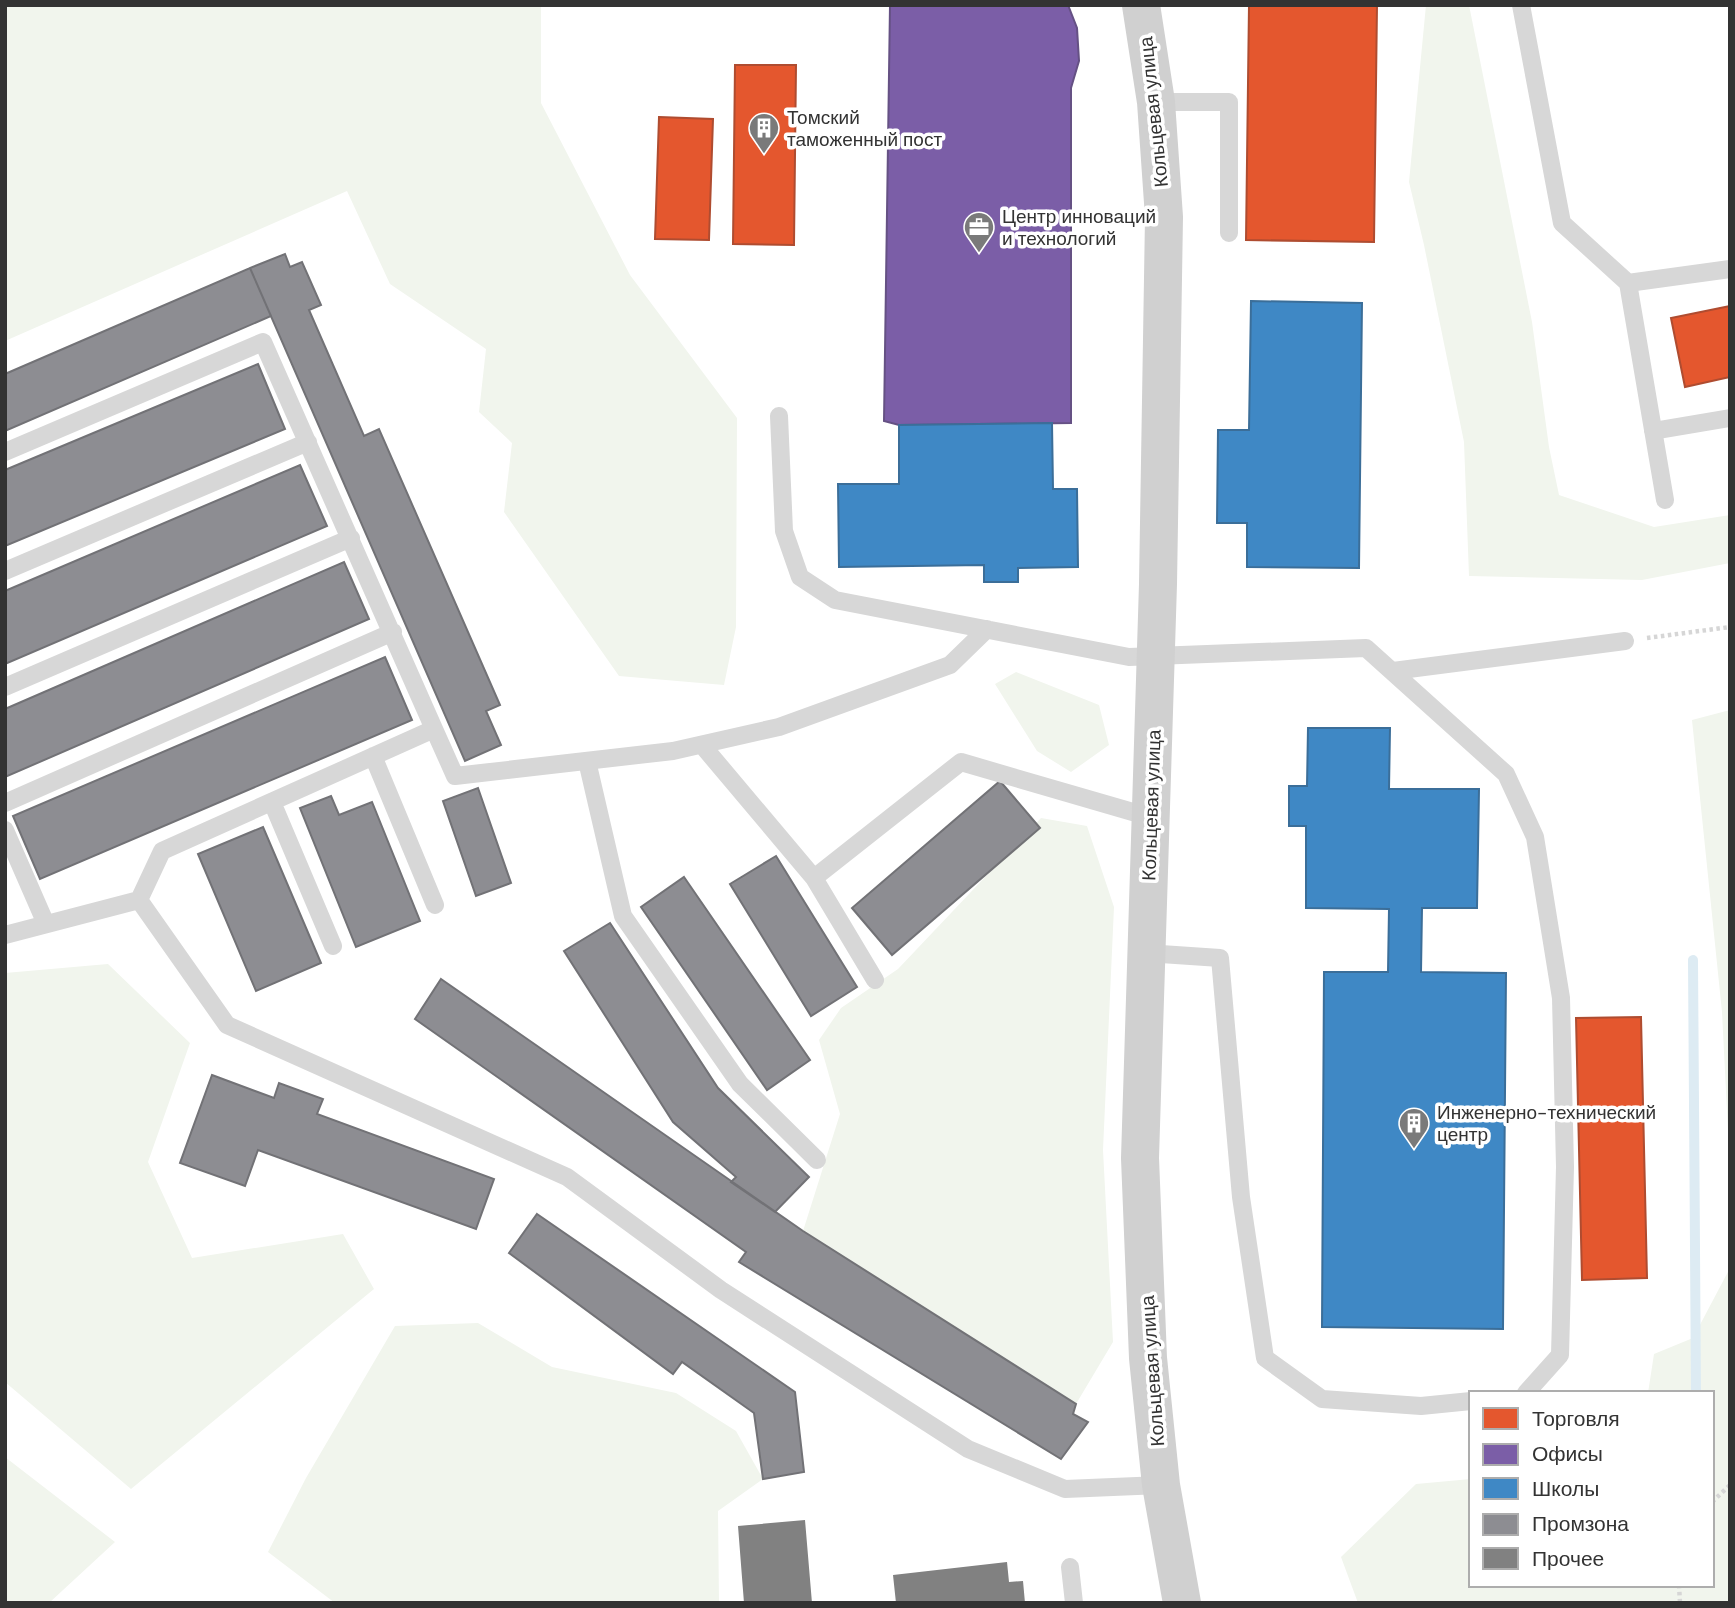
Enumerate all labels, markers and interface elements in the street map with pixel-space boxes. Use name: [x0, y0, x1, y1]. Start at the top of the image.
street label: Кольцевая улица: [1133, 35, 1174, 189]
place label: Томский таможенный пост: [787, 105, 942, 152]
building icon: Томский таможенный пост: [747, 111, 781, 155]
place label: Центр инноваций и технологий: [1002, 204, 1156, 251]
office icon: Центр инноваций и технологий: [962, 210, 996, 254]
street label: Кольцевая улица: [1136, 728, 1167, 881]
place label: Инженерно-технический центр: [1437, 1100, 1656, 1147]
building icon: Инженерно-технический центр: [1397, 1106, 1431, 1150]
street label: Кольцевая улица: [1135, 1294, 1170, 1447]
legend: [1469, 1391, 1714, 1587]
text: Торговля: [1532, 1405, 1620, 1433]
text: Офисы: [1532, 1440, 1603, 1468]
text: Школы: [1532, 1475, 1599, 1503]
text: Промзона: [1532, 1510, 1629, 1538]
text: Прочее: [1532, 1545, 1604, 1573]

